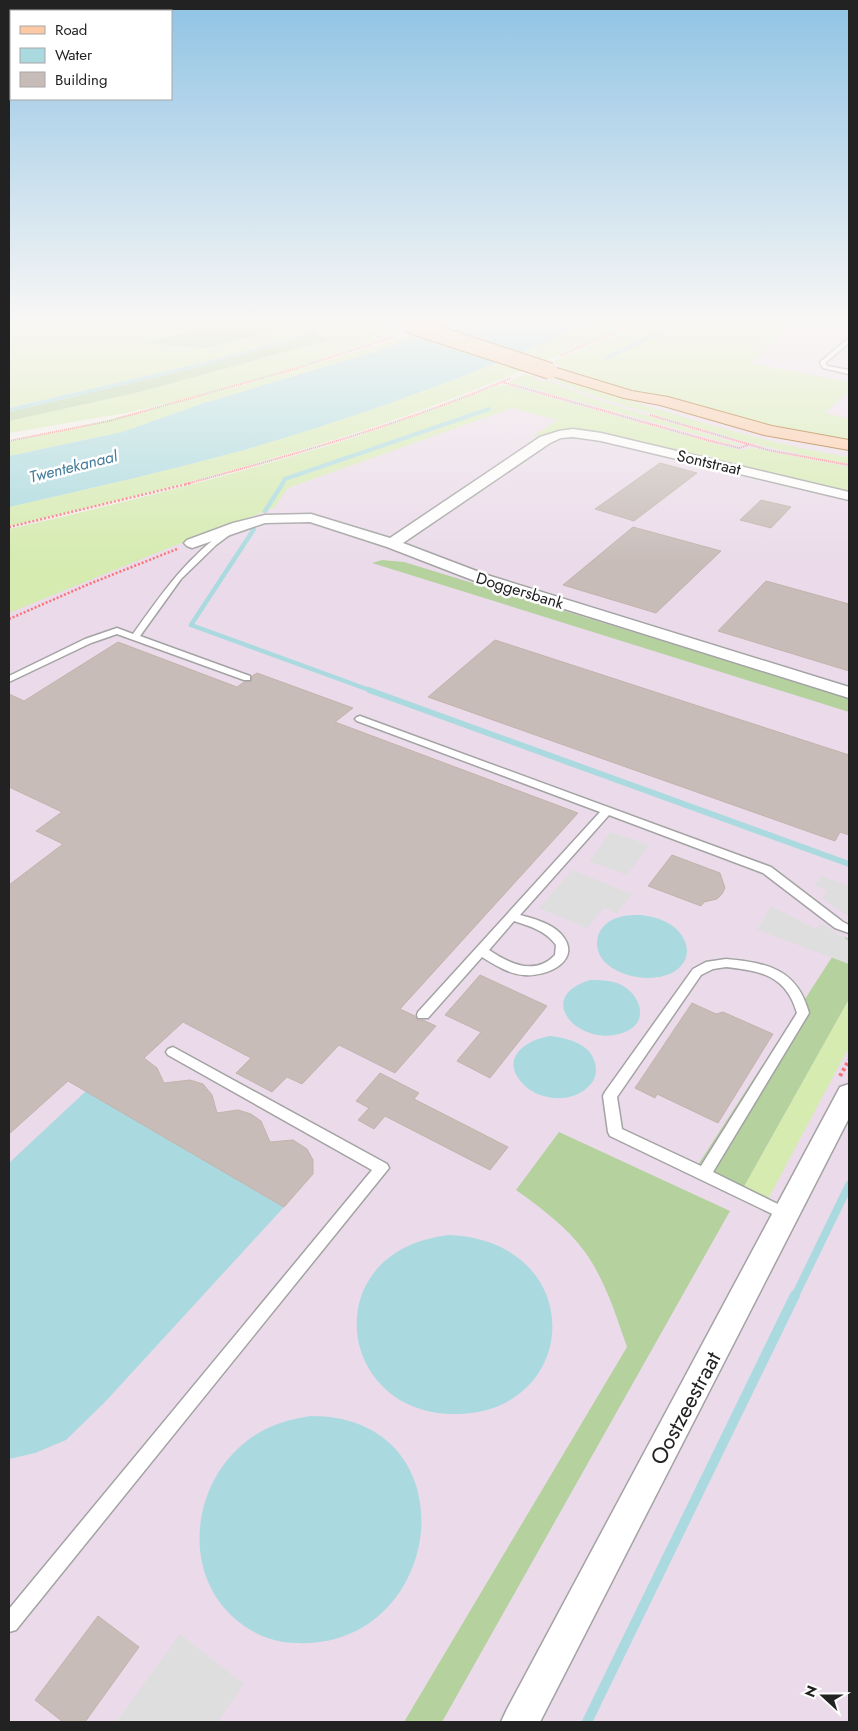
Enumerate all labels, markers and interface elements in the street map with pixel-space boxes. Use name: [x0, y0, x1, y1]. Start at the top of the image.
legend: [10, 10, 172, 100]
text: Road: [55, 19, 87, 41]
text: Water: [55, 44, 93, 66]
text: Building: [55, 69, 107, 91]
water label: Twentekanaal: [27, 444, 121, 489]
street label: Sontstraat: [675, 444, 743, 481]
street label: Doggersbank: [473, 566, 567, 615]
street label: Oostzeestraat: [642, 1345, 729, 1470]
north arrow: [798, 1671, 848, 1721]
text: N: [800, 1683, 822, 1700]

